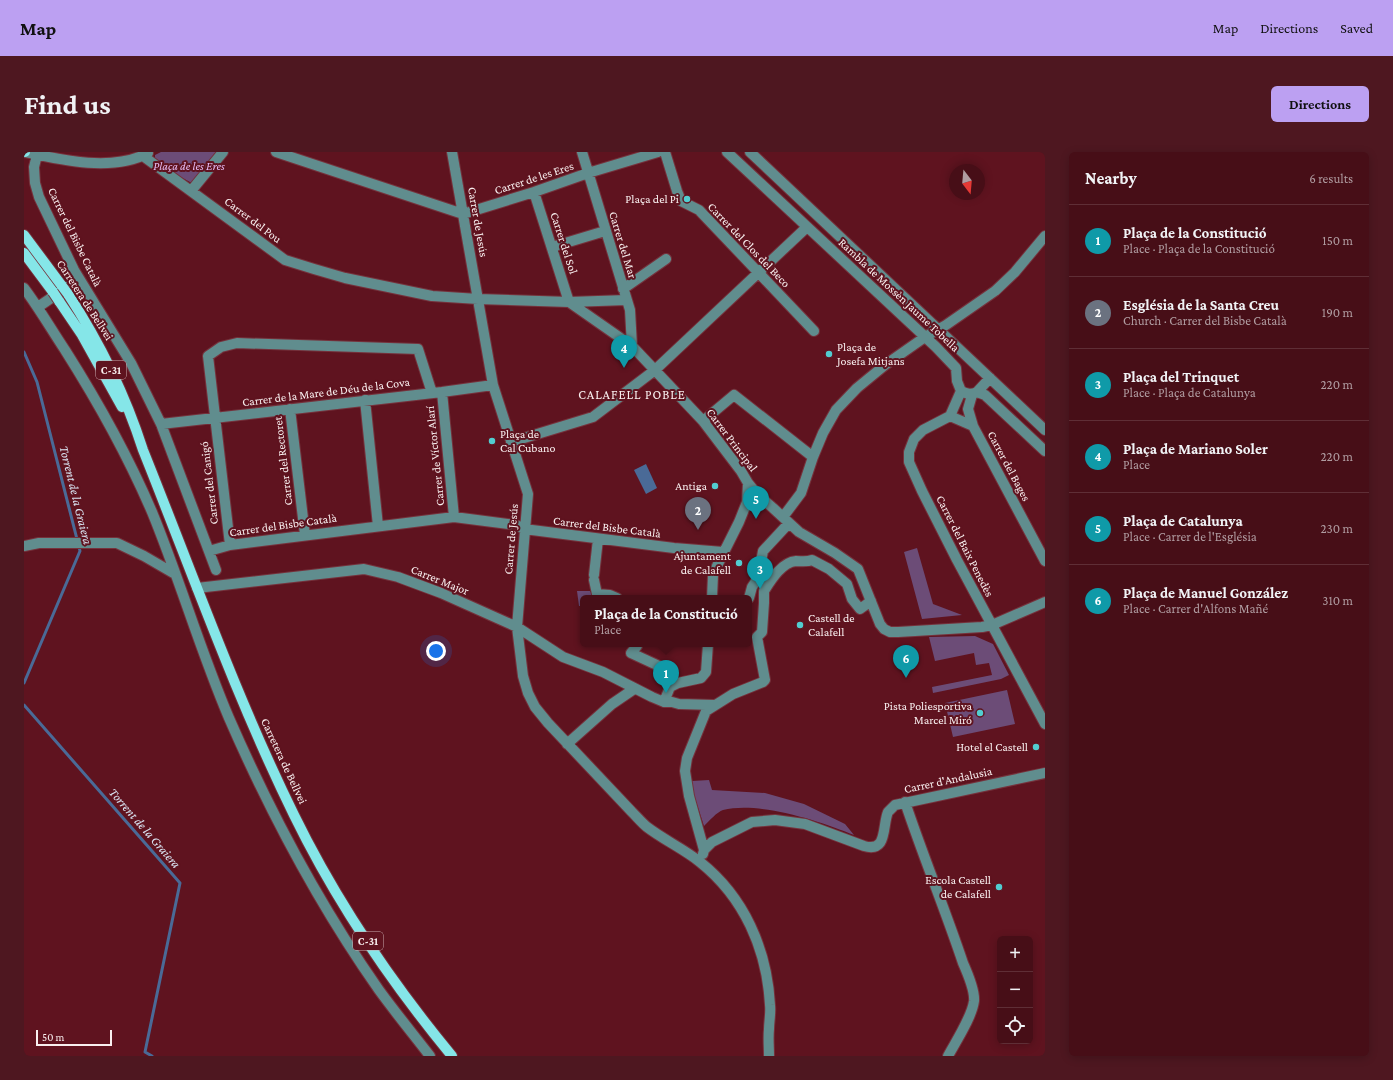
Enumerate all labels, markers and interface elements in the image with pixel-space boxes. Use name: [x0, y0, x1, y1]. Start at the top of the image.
text: Map: [20, 18, 56, 39]
text: Map: [1213, 20, 1238, 36]
text: Directions: [1260, 20, 1318, 36]
text: Saved: [1340, 20, 1373, 36]
button: Directions: [1271, 86, 1369, 122]
text: Find us: [24, 89, 111, 120]
park label: Plaça de les Eres: [153, 159, 225, 173]
street label: Carrer de les Eres: [493, 159, 576, 197]
north arrow: [949, 164, 985, 200]
text: Nearby: [1085, 169, 1137, 188]
text: 6 results: [1309, 171, 1353, 186]
street label: Carrer del Bisbe Català: [45, 185, 105, 289]
street label: Carrer de Jesús: [465, 186, 491, 258]
place label: Plaça del Pi: [625, 192, 679, 206]
street label: Carrer del Pou: [222, 194, 285, 246]
marker: Plaça del Pi: [682, 194, 692, 204]
street label: Carrer del Clos del Beco: [705, 200, 793, 290]
street label: Carrer del Sol: [547, 210, 581, 276]
street label: Carrer del Mar: [606, 210, 640, 281]
text: Plaça de la Constitució: [1123, 225, 1267, 241]
text: 1: [1096, 233, 1100, 248]
text: 150 m: [1322, 233, 1353, 248]
street label: Rambla de Mossèn Jaume Tobella: [836, 235, 963, 355]
text: Place · Plaça de la Constitució: [1123, 241, 1275, 256]
street label: Carretera de Bellvei: [54, 257, 116, 343]
text: Església de la Santa Creu: [1123, 297, 1279, 313]
text: 2: [1095, 305, 1101, 320]
text: 190 m: [1322, 305, 1353, 320]
text: Church · Carrer del Bisbe Català: [1123, 313, 1287, 328]
pin: 4: [611, 335, 637, 368]
place label: Plaça de Josefa Mitjans: [836, 340, 905, 368]
marker: Plaça de Josefa Mitjans: [824, 349, 834, 359]
road number: C-31: [96, 361, 126, 379]
text: Plaça del Trinquet: [1123, 369, 1239, 385]
street label: Carrer de la Mare de Déu de la Cova: [241, 375, 411, 409]
text: 3: [1095, 377, 1101, 392]
text: 220 m: [1320, 377, 1353, 392]
text: Place · Plaça de Catalunya: [1123, 385, 1256, 400]
district label: CALAFELL POBLE: [578, 387, 686, 402]
street label: Carrer de Víctor Alarí: [423, 404, 447, 507]
street label: Carrer Principal: [704, 406, 760, 474]
street label: Carrer del Rectoret: [270, 415, 295, 506]
place label: Plaça de Cal Cubano: [500, 427, 556, 455]
street label: Carrer del Bages: [985, 429, 1033, 504]
marker: Plaça de Cal Cubano: [487, 436, 497, 446]
street label: Carrer del Canigó: [197, 441, 221, 525]
text: Plaça de Mariano Soler: [1123, 441, 1268, 457]
water label: Torrent de la Graiera: [56, 444, 96, 546]
text: 4: [1094, 449, 1102, 464]
text: 220 m: [1320, 449, 1353, 464]
text: Place: [1123, 457, 1150, 472]
place label: Antiga: [675, 479, 707, 493]
marker: Antiga: [710, 481, 720, 491]
pin: 5: [743, 486, 769, 519]
street label: Carrer del Baix Penedès: [933, 493, 997, 599]
pin: 2: [685, 497, 711, 530]
street label: Carrer de Jesús: [501, 503, 521, 575]
street label: Carrer del Bisbe Català: [228, 510, 338, 539]
street label: Carrer del Bisbe Català: [552, 513, 662, 541]
text: Plaça de Catalunya: [1123, 513, 1243, 529]
text: 5: [1095, 521, 1101, 536]
text: 230 m: [1320, 521, 1353, 536]
text: Place · Carrer de l'Església: [1123, 529, 1257, 544]
place label: Ajuntament de Calafell: [674, 549, 732, 577]
pin: 3: [747, 556, 773, 589]
marker: Ajuntament de Calafell: [734, 558, 744, 568]
street label: Carrer Major: [409, 562, 472, 598]
text: Plaça de Manuel González: [1123, 585, 1288, 601]
text: 6: [1094, 593, 1102, 608]
text: 310 m: [1322, 593, 1353, 608]
popup: [580, 595, 752, 647]
text: Place · Carrer d'Alfons Mañé: [1123, 601, 1268, 616]
text: Plaça de la Constitució: [594, 606, 738, 622]
place label: Castell de Calafell: [808, 611, 855, 639]
marker: Castell de Calafell: [795, 620, 805, 630]
text: Place: [594, 622, 621, 637]
your location: [426, 641, 446, 661]
pin: 6: [893, 645, 919, 678]
pin: 1: [653, 660, 679, 693]
place label: Pista Poliesportiva Marcel Miró: [884, 699, 972, 727]
marker: Pista Poliesportiva Marcel Miró: [975, 708, 985, 718]
street label: Carretera de Bellvei: [258, 716, 310, 806]
place label: Hotel el Castell: [956, 740, 1028, 754]
marker: Hotel el Castell: [1031, 742, 1041, 752]
street label: Carrer d'Andalusia: [903, 764, 994, 796]
water label: Torrent de la Graiera: [106, 785, 184, 871]
place label: Escola Castell de Calafell: [925, 873, 991, 901]
marker: Escola Castell de Calafell: [994, 882, 1004, 892]
road number: C-31: [353, 932, 383, 950]
map controls: [997, 936, 1033, 1044]
button: +: [997, 936, 1033, 972]
button: −: [997, 972, 1033, 1008]
button: locate: [997, 1008, 1033, 1044]
scale bar: [36, 1028, 112, 1047]
text: 50 m: [42, 1031, 64, 1043]

